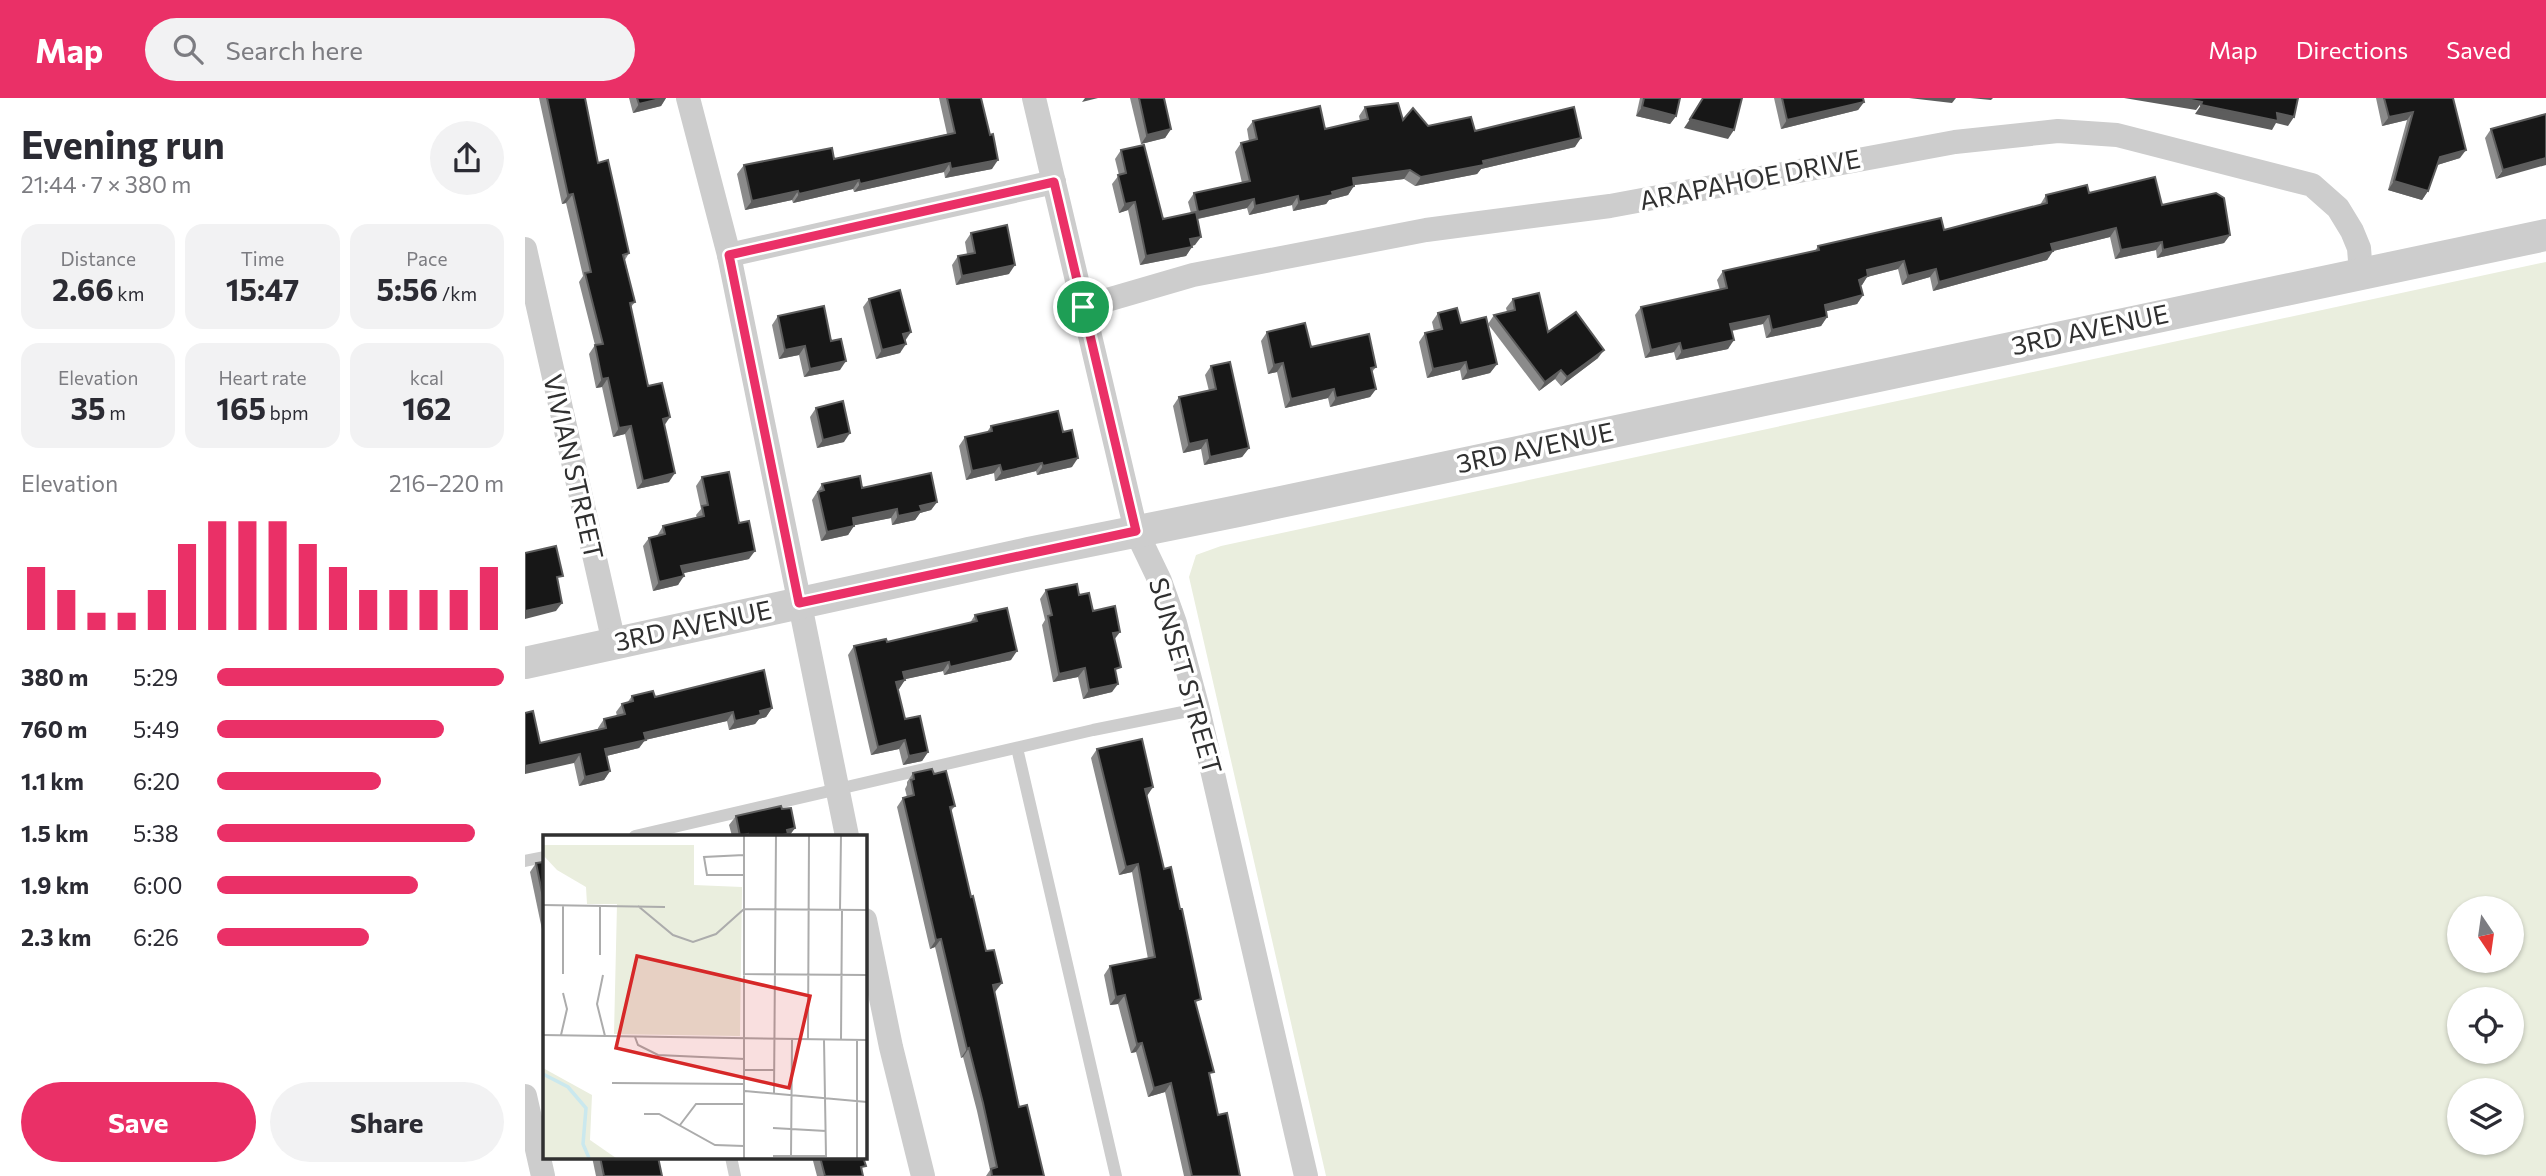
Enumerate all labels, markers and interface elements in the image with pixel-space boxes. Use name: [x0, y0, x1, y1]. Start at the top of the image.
search box: [145, 18, 635, 81]
text: Map: [35, 29, 103, 70]
icon: search: [169, 30, 207, 68]
text: Search here: [225, 34, 363, 65]
text: Map: [2208, 35, 2258, 64]
text: Directions: [2296, 35, 2408, 64]
text: Saved: [2446, 35, 2511, 64]
text: Evening run: [21, 120, 225, 167]
button: share: [430, 121, 504, 195]
street label: ARAPAHOE DRIVE: [1637, 142, 1863, 215]
text: 21:44 · 7 × 380 m: [21, 170, 191, 198]
text: Distance: [60, 247, 136, 270]
text: Time: [241, 247, 284, 270]
text: Pace: [406, 247, 447, 270]
text: 2.66: [52, 270, 114, 307]
text: 15:47: [226, 270, 299, 307]
text: 5:56: [377, 270, 438, 307]
pin: [1053, 277, 1113, 337]
text: km: [114, 282, 144, 305]
text: /km: [438, 282, 477, 305]
icon: arrive: [1064, 288, 1102, 326]
street label: 3RD AVENUE: [2008, 297, 2171, 360]
text: Elevation: [58, 366, 138, 389]
text: Heart rate: [218, 366, 307, 389]
text: kcal: [410, 366, 444, 389]
street label: VIVIAN STREET: [538, 371, 611, 562]
text: 35: [71, 389, 106, 426]
text: 165: [216, 389, 266, 426]
text: 162: [402, 389, 451, 426]
text: m: [106, 401, 126, 424]
text: bpm: [266, 401, 309, 424]
street label: 3RD AVENUE: [1453, 415, 1616, 478]
text: Elevation: [21, 469, 118, 497]
text: 216–220 m: [389, 469, 504, 497]
street label: SUNSET STREET: [1144, 574, 1229, 777]
street label: 3RD AVENUE: [611, 593, 774, 656]
text: 380 m: [21, 663, 88, 691]
text: 5:29: [133, 663, 178, 691]
text: 760 m: [21, 715, 87, 743]
text: 5:49: [133, 715, 179, 743]
text: 1.1 km: [21, 767, 84, 795]
text: 6:20: [133, 767, 180, 795]
text: 1.5 km: [21, 819, 89, 847]
text: 5:38: [133, 819, 179, 847]
inset map: [543, 835, 866, 1158]
text: 1.9 km: [21, 871, 89, 899]
text: 6:00: [133, 871, 182, 899]
north arrow: [2447, 896, 2523, 973]
map controls: [2447, 896, 2524, 1155]
text: 2.3 km: [21, 923, 91, 951]
text: 6:26: [133, 923, 179, 951]
button: locate: [2447, 987, 2524, 1064]
button: layers: [2447, 1078, 2524, 1155]
button: Save: [21, 1082, 256, 1162]
button: Share: [270, 1082, 504, 1162]

